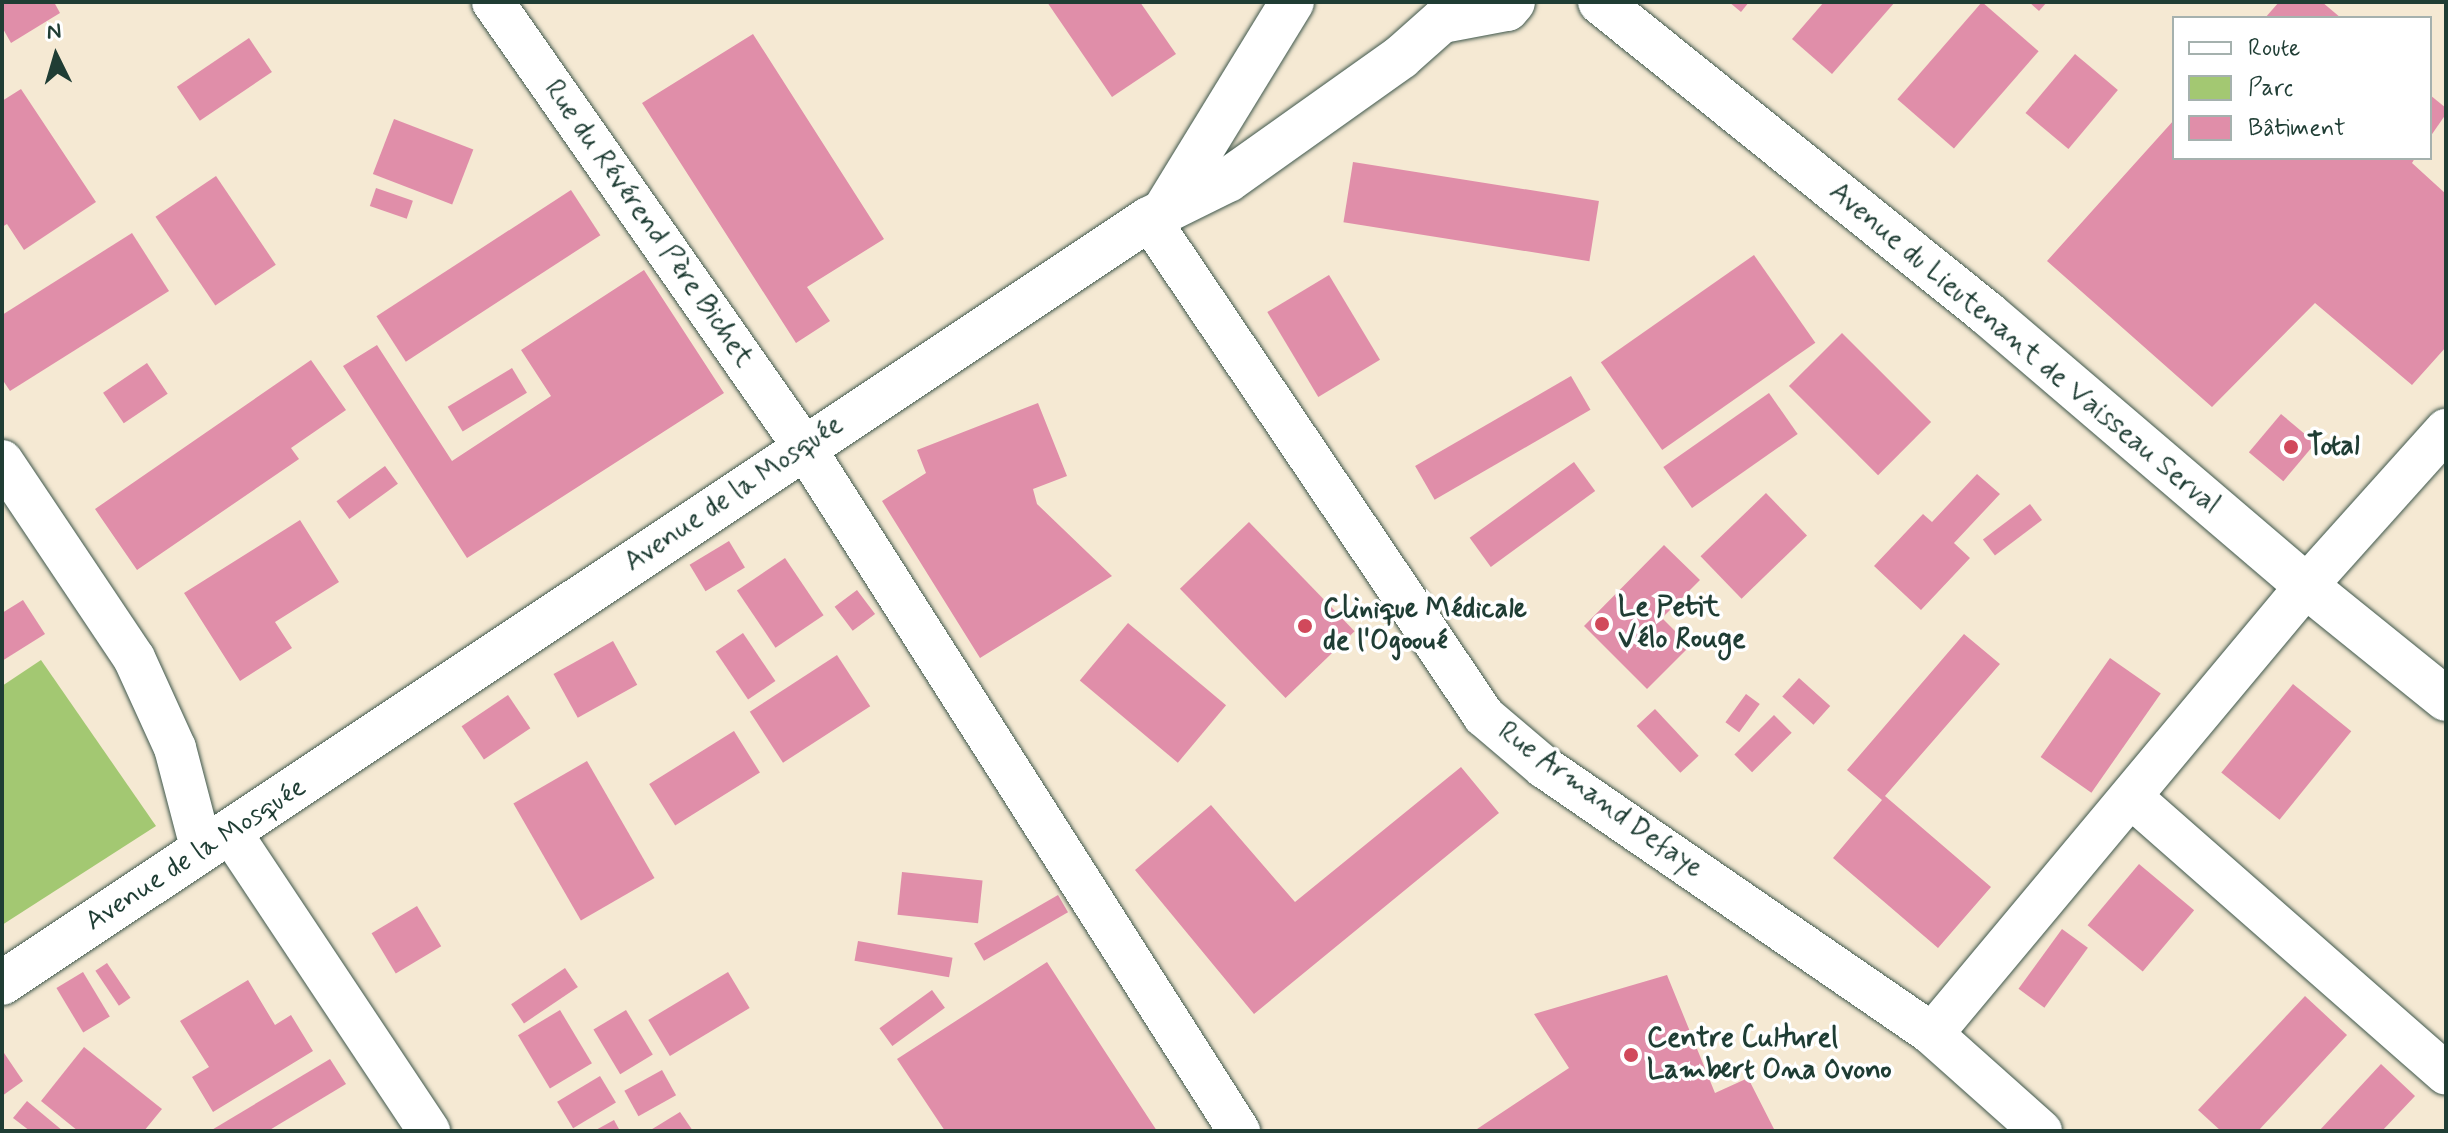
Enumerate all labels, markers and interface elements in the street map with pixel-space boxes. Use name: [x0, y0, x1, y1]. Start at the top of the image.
north arrow: [16, 16, 96, 96]
legend: [2172, 16, 2432, 160]
text: N: [45, 18, 62, 47]
text: Route: [2248, 33, 2300, 64]
text: Parc: [2248, 73, 2293, 104]
street label: Rue du Révérend Père Bichet: [536, 75, 760, 373]
text: Bâtiment: [2248, 113, 2346, 144]
street label: Avenue du Lieutenant de Vaisseau Serval: [1823, 177, 2225, 521]
street label: Avenue de la Mosquée: [617, 408, 851, 580]
place label: Total: [2307, 430, 2360, 464]
marker: Total: [2282, 438, 2300, 456]
place label: Le Petit Vélo Rouge: [1618, 591, 1739, 657]
place label: Clinique Médicale de l'Ogooué: [1323, 593, 1527, 659]
marker: Clinique Médicale de l'Ogooué: [1294, 615, 1316, 637]
marker: Le Petit Vélo Rouge: [1593, 615, 1611, 633]
street label: Rue Armand Defaye: [1491, 715, 1709, 887]
street label: Avenue de la Mosquée: [78, 770, 314, 940]
place label: Centre Culturel Lambert Ona Ovono: [1647, 1022, 1885, 1088]
marker: Centre Culturel Lambert Ona Ovono: [1622, 1046, 1640, 1064]

